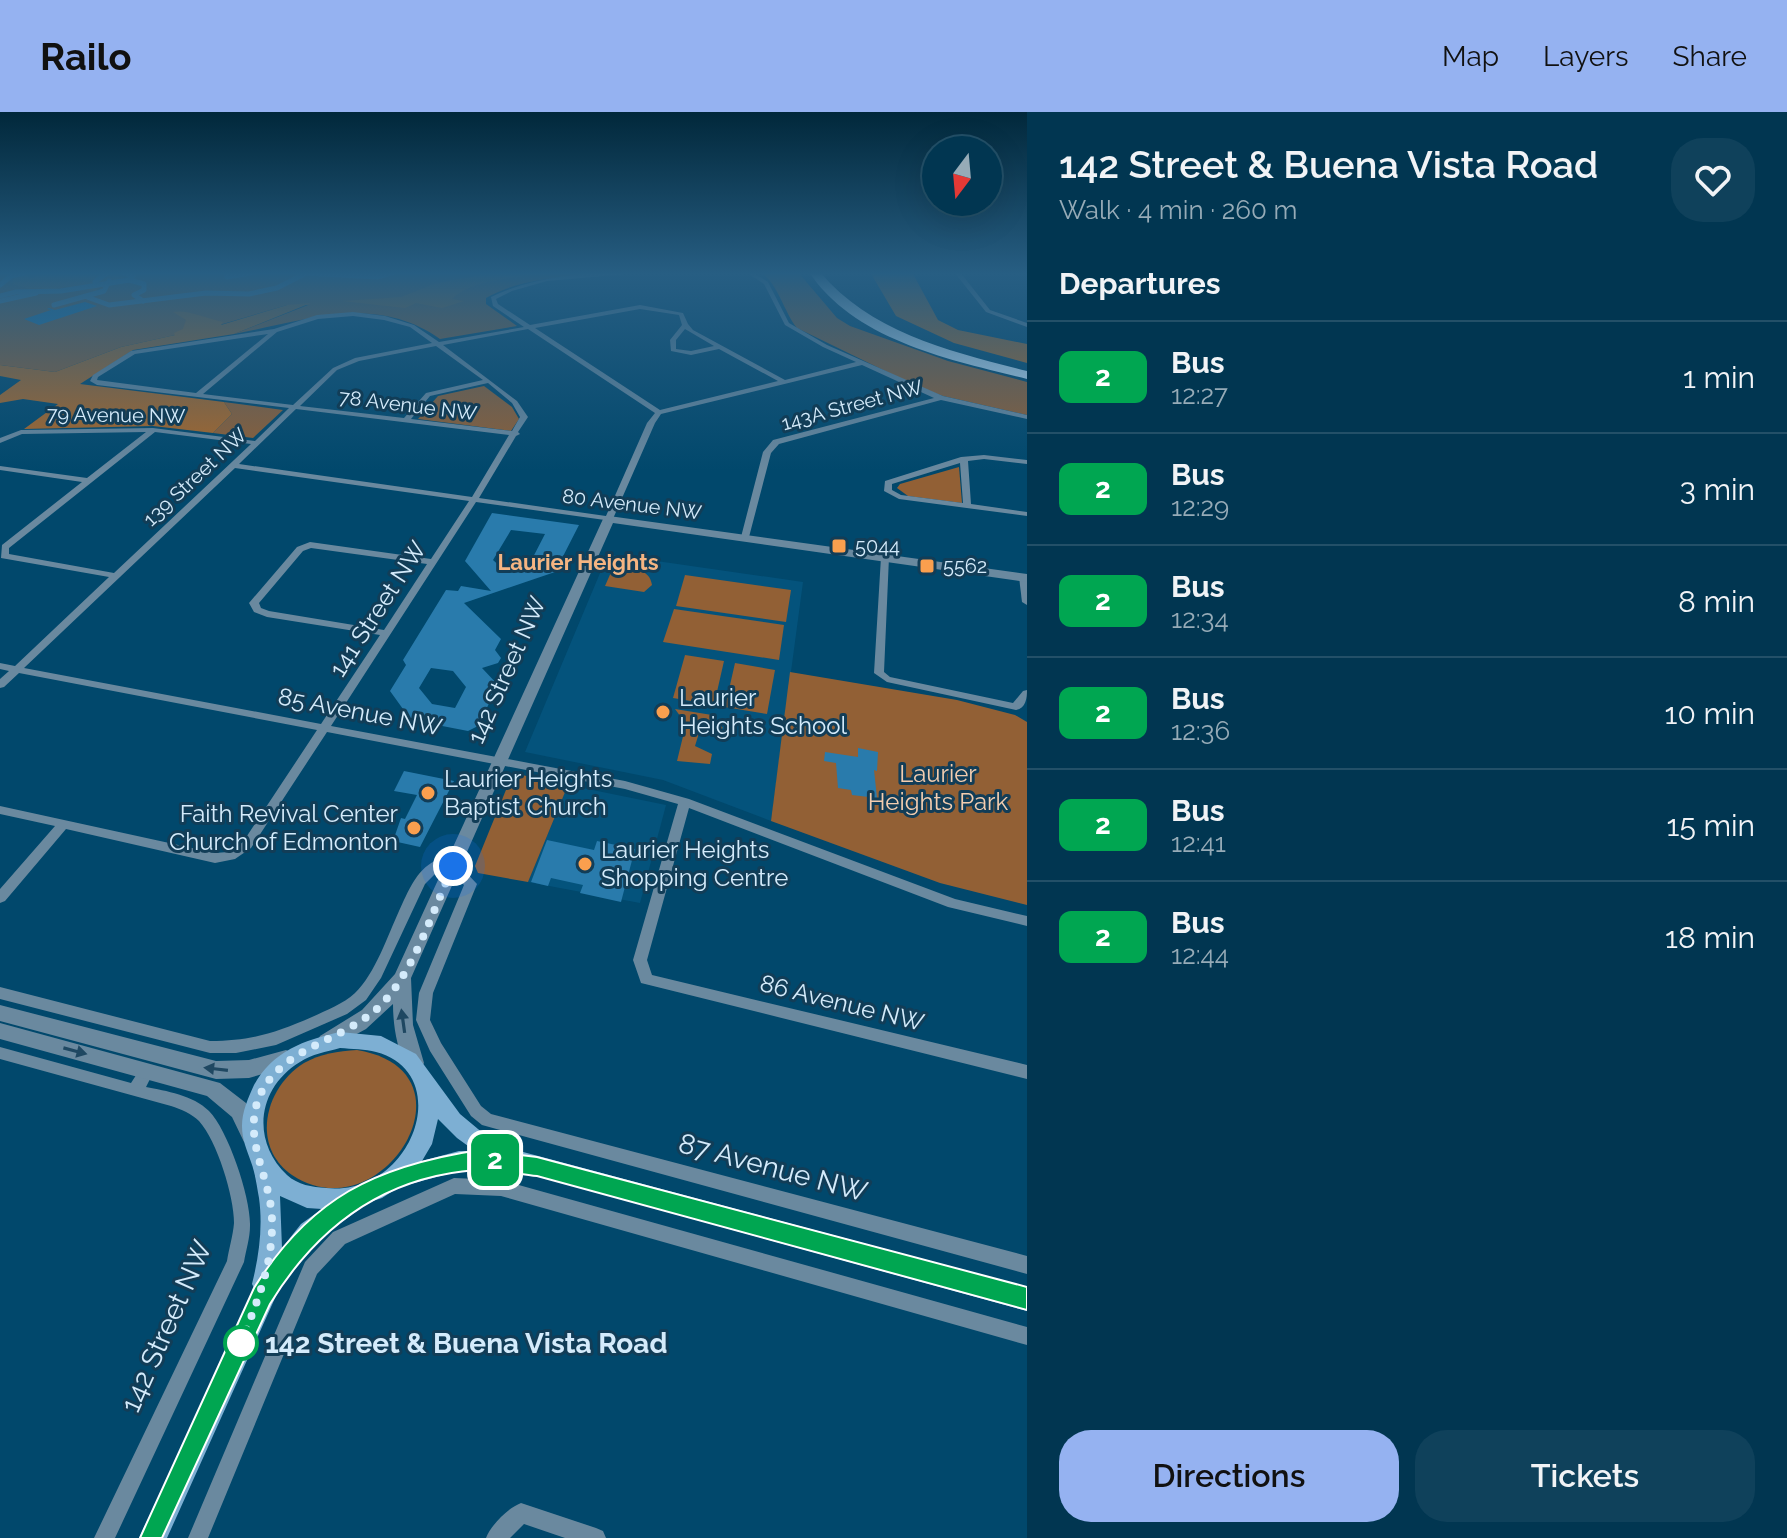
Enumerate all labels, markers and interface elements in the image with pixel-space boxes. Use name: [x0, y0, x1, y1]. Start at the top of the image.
text: Railo: [40, 34, 132, 79]
text: Map: [1442, 40, 1499, 73]
text: Layers: [1543, 40, 1629, 73]
text: Share: [1673, 40, 1747, 73]
north arrow: [922, 136, 1002, 216]
map controls: [922, 136, 1002, 216]
button: heart: [1671, 138, 1755, 222]
text: 142 Street & Buena Vista Road: [1059, 142, 1598, 187]
text: Walk · 4 min · 260 m: [1059, 195, 1297, 225]
text: Departures: [1059, 266, 1221, 301]
text: Bus: [1171, 345, 1225, 380]
text: 2: [1095, 360, 1111, 393]
text: 1 min: [1683, 360, 1755, 395]
street label: 143A Street NW: [779, 375, 925, 435]
text: 12:27: [1171, 380, 1228, 410]
street label: 78 Avenue NW: [338, 385, 478, 425]
street label: 79 Avenue NW: [47, 402, 186, 428]
street label: 139 Street NW: [138, 423, 252, 531]
text: Bus: [1171, 457, 1225, 492]
text: 2: [1095, 472, 1111, 505]
text: 3 min: [1680, 472, 1755, 507]
street label: 80 Avenue NW: [561, 484, 703, 524]
text: 12:29: [1171, 492, 1229, 522]
place label: 5044: [855, 534, 900, 558]
street label: 141 Street NW: [323, 535, 432, 682]
marker: 5044: [830, 537, 848, 555]
district label: Laurier Heights: [497, 549, 659, 575]
place label: 5562: [943, 554, 987, 578]
marker: 5562: [918, 557, 936, 575]
text: Bus: [1171, 569, 1225, 604]
text: 2: [1095, 584, 1111, 617]
text: 8 min: [1678, 584, 1755, 619]
street label: 142 Street NW: [461, 592, 552, 748]
text: 12:34: [1171, 604, 1229, 634]
street label: 85 Avenue NW: [276, 681, 445, 742]
text: Bus: [1171, 681, 1225, 716]
place label: Laurier Heights School: [679, 683, 848, 740]
text: 2: [1095, 696, 1111, 729]
text: 10 min: [1665, 696, 1755, 731]
marker: Laurier Heights School: [654, 703, 672, 721]
text: 12:36: [1171, 716, 1230, 746]
park label: Laurier Heights Park: [868, 759, 1008, 816]
place label: Laurier Heights Baptist Church: [444, 764, 612, 821]
marker: Laurier Heights Baptist Church: [419, 784, 437, 802]
text: Bus: [1171, 793, 1225, 828]
place label: Faith Revival Center Church of Edmonton: [169, 799, 399, 856]
text: 2: [1095, 808, 1111, 841]
text: 15 min: [1667, 808, 1755, 843]
marker: Faith Revival Center Church of Edmonton: [405, 819, 423, 837]
text: 12:41: [1171, 828, 1226, 858]
place label: Laurier Heights Shopping Centre: [601, 835, 788, 892]
your location: [433, 846, 473, 886]
marker: Laurier Heights Shopping Centre: [576, 855, 594, 873]
text: Bus: [1171, 905, 1225, 940]
text: 2: [1095, 920, 1111, 953]
text: 18 min: [1665, 920, 1755, 955]
text: 12:44: [1171, 940, 1229, 970]
street label: 86 Avenue NW: [757, 968, 927, 1037]
one-way arrow: [396, 1008, 409, 1033]
one-way arrow: [64, 1045, 88, 1058]
one-way arrow: [203, 1062, 228, 1075]
street label: 87 Avenue NW: [675, 1126, 871, 1209]
line badge: 2: [469, 1134, 521, 1186]
text: 2: [487, 1143, 503, 1176]
street label: 142 Street NW: [114, 1235, 219, 1417]
marker: 142 Street & Buena Vista Road: [224, 1326, 258, 1360]
place label: 142 Street & Buena Vista Road: [265, 1327, 667, 1360]
button: Directions: [1059, 1430, 1399, 1522]
button: Tickets: [1415, 1430, 1755, 1522]

